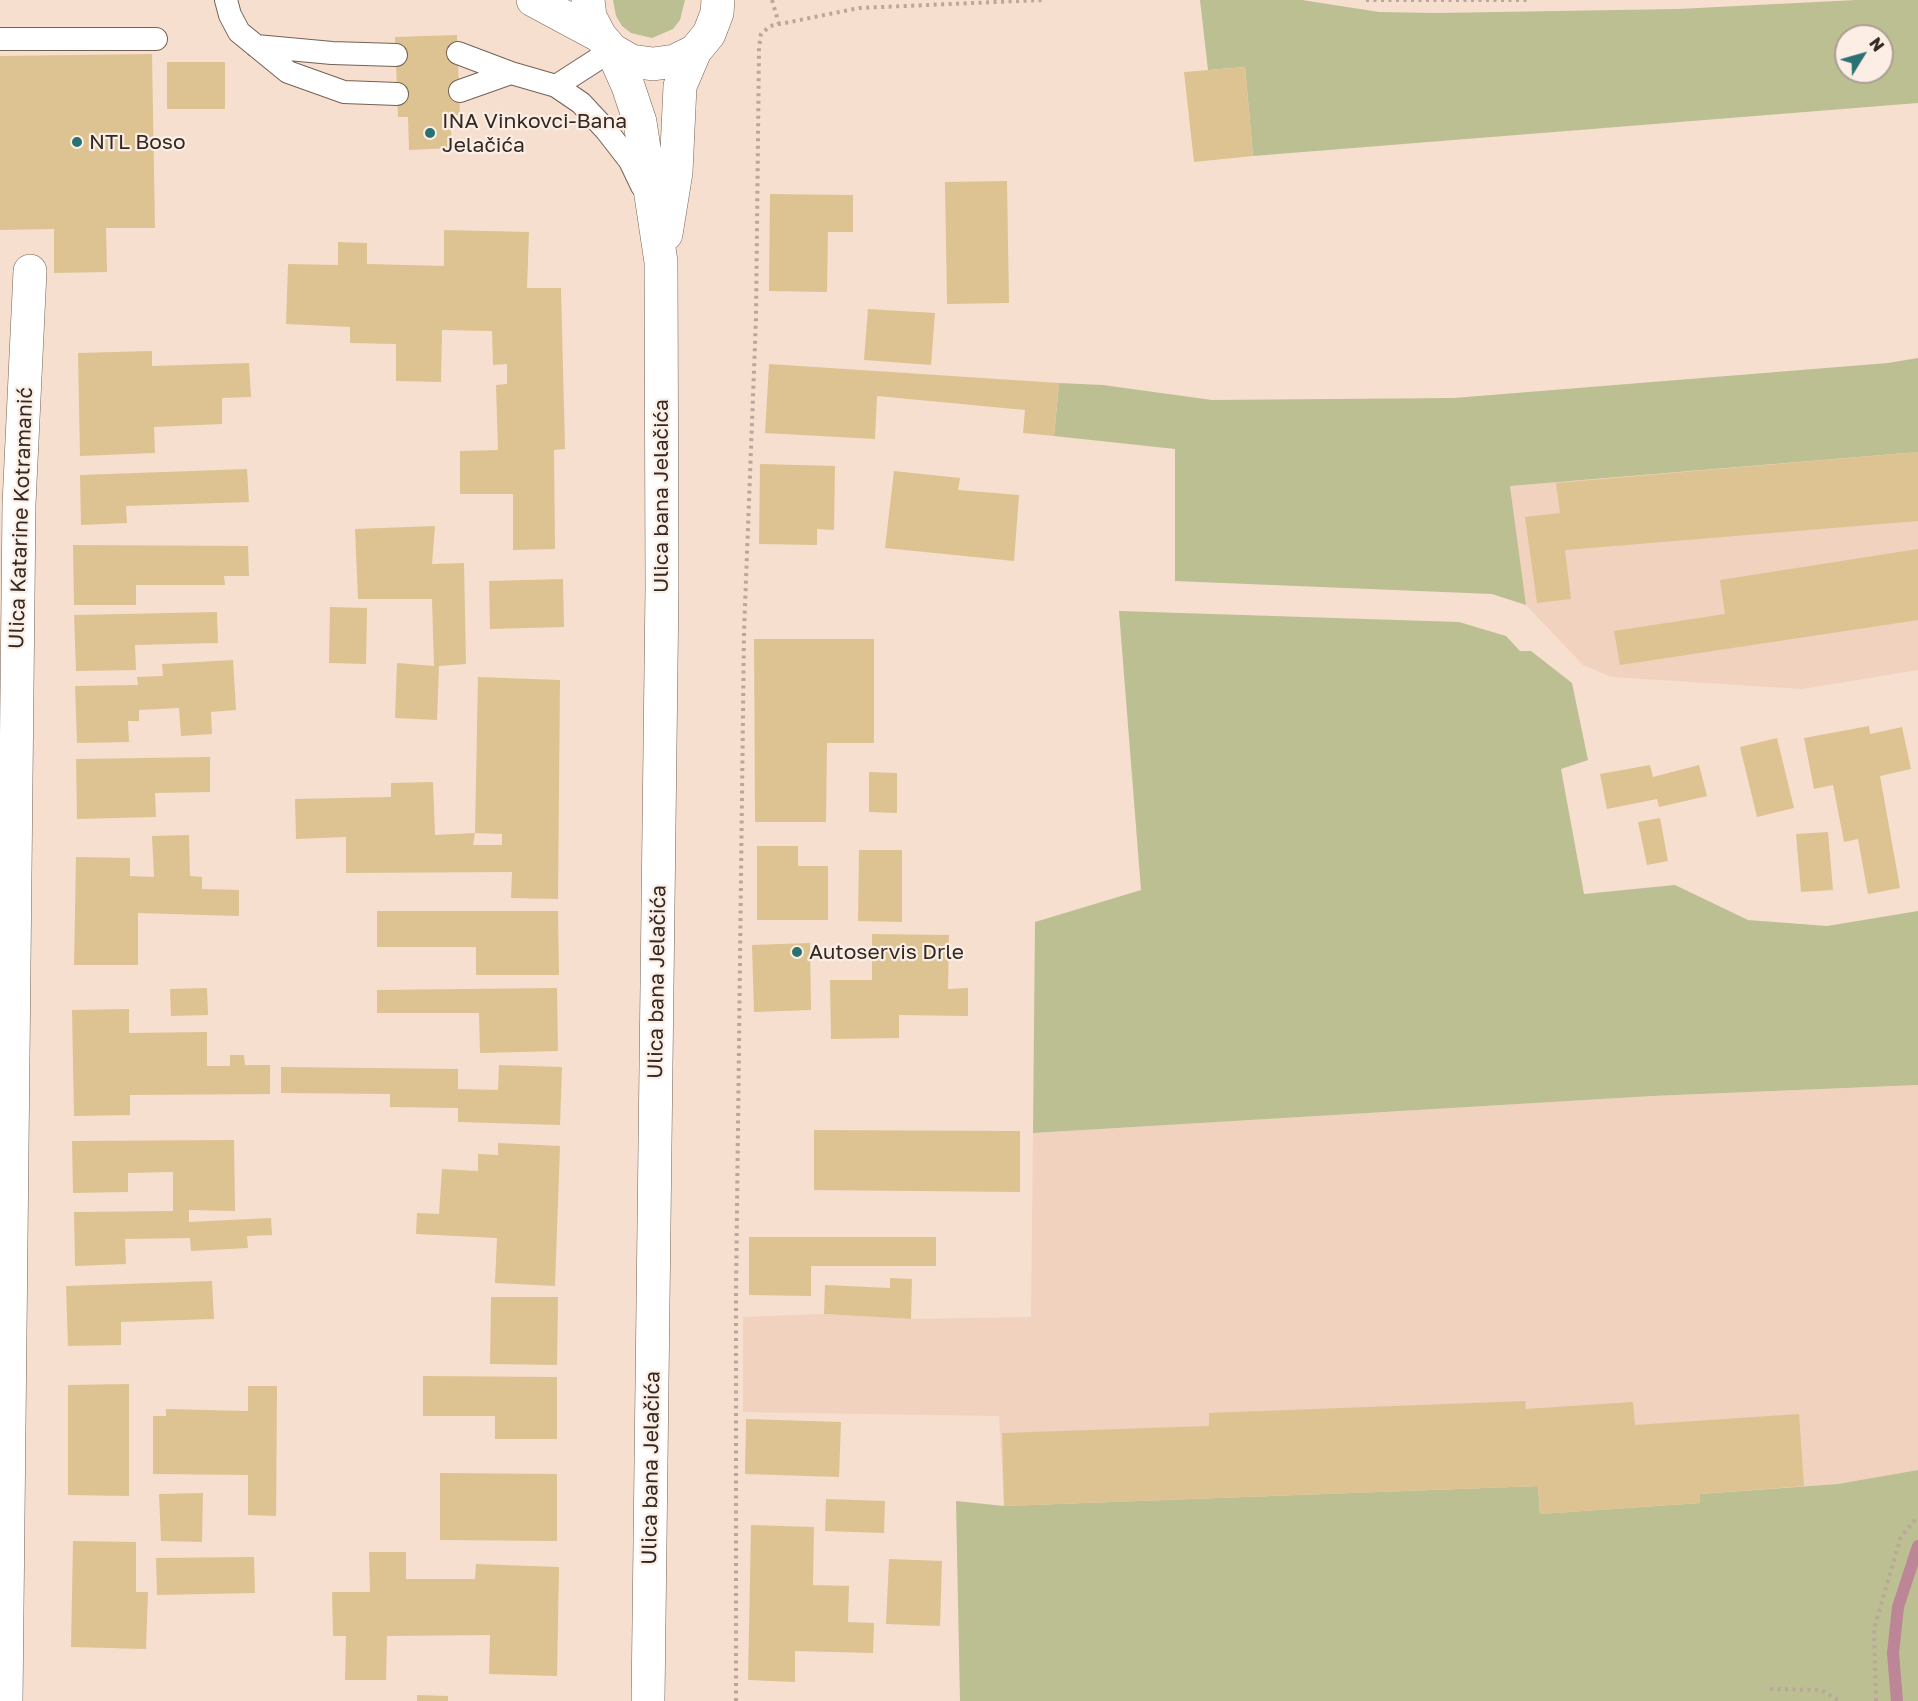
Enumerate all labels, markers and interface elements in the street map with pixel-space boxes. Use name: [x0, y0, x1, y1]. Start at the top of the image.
north arrow: [1834, 24, 1894, 84]
text: N: [1865, 33, 1888, 55]
place label: INA Vinkovci-Bana Jelačića: [442, 108, 627, 158]
marker: INA Vinkovci-Bana Jelačića: [423, 126, 437, 140]
place label: NTL Boso: [89, 129, 186, 155]
marker: NTL Boso: [70, 135, 84, 149]
street label: Ulica Katarine Kotramanić: [4, 387, 38, 649]
street label: Ulica bana Jelačića: [648, 399, 674, 593]
street label: Ulica bana Jelačića: [643, 885, 671, 1079]
place label: Autoservis Drle: [809, 939, 964, 965]
marker: Autoservis Drle: [790, 945, 804, 959]
street label: Ulica bana Jelačića: [637, 1371, 665, 1565]

